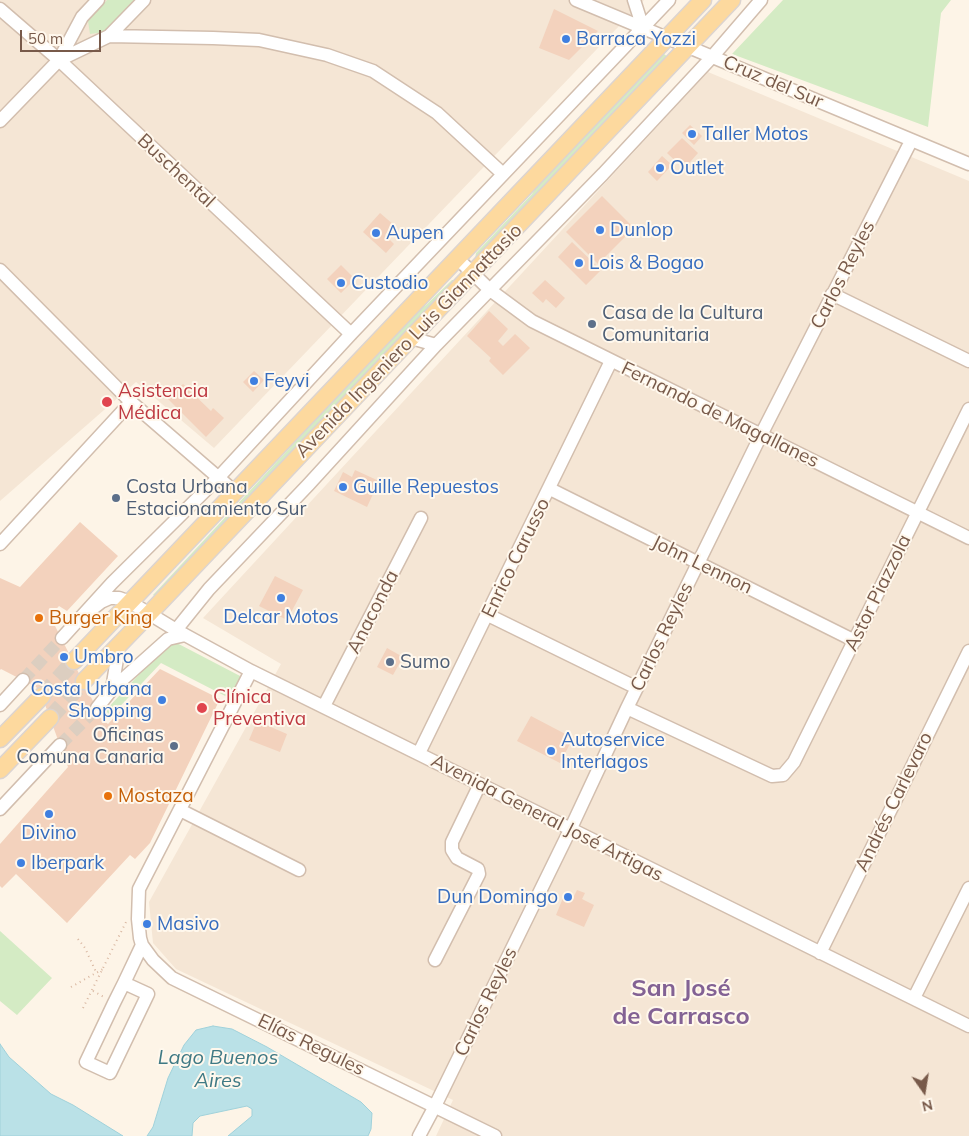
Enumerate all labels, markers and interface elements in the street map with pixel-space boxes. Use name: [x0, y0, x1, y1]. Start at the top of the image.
scale bar: [22, 20, 104, 52]
place label: Barraca Yozzi: [576, 28, 696, 50]
text: 50 m: [28, 29, 63, 48]
marker: Barraca Yozzi: [560, 33, 572, 45]
street label: Cruz del Sur: [719, 51, 827, 113]
place label: Taller Motos: [702, 123, 809, 145]
marker: Taller Motos: [686, 128, 698, 140]
street label: Buschental: [132, 129, 220, 213]
place label: Outlet: [670, 157, 724, 179]
marker: Outlet: [654, 162, 666, 174]
street label: Carlos Reyles: [806, 217, 880, 333]
street label: Avenida Ingeniero Luis Giannattasio: [291, 219, 527, 463]
place label: Dunlop: [610, 219, 673, 241]
place label: Aupen: [386, 222, 444, 244]
marker: Dunlop: [594, 224, 606, 236]
marker: Aupen: [370, 227, 382, 239]
place label: Lois & Bogao: [589, 252, 704, 274]
marker: Lois & Bogao: [573, 257, 585, 269]
place label: Custodio: [351, 272, 428, 294]
marker: Custodio: [335, 277, 347, 289]
place label: Casa de la Cultura Comunitaria: [602, 302, 764, 346]
marker: Casa de la Cultura Comunitaria: [586, 318, 598, 330]
street label: Fernando de Magallanes: [617, 357, 823, 473]
place label: Feyvi: [264, 370, 309, 392]
marker: Feyvi: [248, 375, 260, 387]
place label: Asistencia Médica: [118, 380, 208, 424]
marker: Asistencia Médica: [100, 395, 114, 409]
place label: Costa Urbana Estacionamiento Sur: [126, 476, 306, 520]
place label: Guille Repuestos: [353, 476, 499, 498]
marker: Guille Repuestos: [337, 481, 349, 493]
marker: Costa Urbana Estacionamiento Sur: [110, 492, 122, 504]
street label: Enrico Carusso: [477, 494, 555, 622]
street label: John Lennon: [648, 531, 756, 599]
street label: Astor Piazzola: [840, 531, 916, 655]
street label: Anaconda: [342, 567, 404, 657]
street label: Carlos Reyles: [626, 579, 698, 695]
marker: Delcar Motos: [275, 592, 287, 604]
place label: Delcar Motos: [223, 606, 339, 628]
place label: Burger King: [49, 607, 152, 629]
marker: Burger King: [33, 612, 45, 624]
place label: Umbro: [74, 646, 134, 668]
marker: Umbro: [58, 651, 70, 663]
place label: Sumo: [400, 651, 450, 673]
marker: Sumo: [384, 656, 396, 668]
place label: Costa Urbana Shopping: [30, 678, 152, 722]
place label: Clínica Preventiva: [213, 686, 306, 730]
marker: Costa Urbana Shopping: [156, 694, 168, 706]
marker: Clínica Preventiva: [195, 701, 209, 715]
place label: Oficinas Comuna Canaria: [16, 724, 164, 768]
street label: Andrés Carlevaro: [850, 728, 938, 876]
place label: Autoservice Interlagos: [561, 729, 665, 773]
marker: Oficinas Comuna Canaria: [168, 740, 180, 752]
marker: Autoservice Interlagos: [545, 745, 557, 757]
street label: Avenida General José Artigas: [427, 749, 667, 887]
place label: Mostaza: [118, 785, 194, 807]
marker: Mostaza: [102, 790, 114, 802]
marker: Divino: [43, 808, 55, 820]
place label: Divino: [21, 822, 77, 844]
place label: Iberpark: [31, 852, 104, 874]
marker: Iberpark: [15, 857, 27, 869]
place label: Dun Domingo: [437, 886, 558, 908]
marker: Dun Domingo: [562, 891, 574, 903]
place label: Masivo: [157, 913, 219, 935]
marker: Masivo: [141, 918, 153, 930]
street label: Carlos Reyles: [450, 944, 522, 1060]
district label: San José de Carrasco: [612, 975, 750, 1031]
street label: Elías Regules: [254, 1009, 368, 1081]
water label: Lago Buenos Aires: [158, 1046, 278, 1093]
north arrow: [899, 1066, 949, 1116]
text: N: [920, 1096, 935, 1116]

